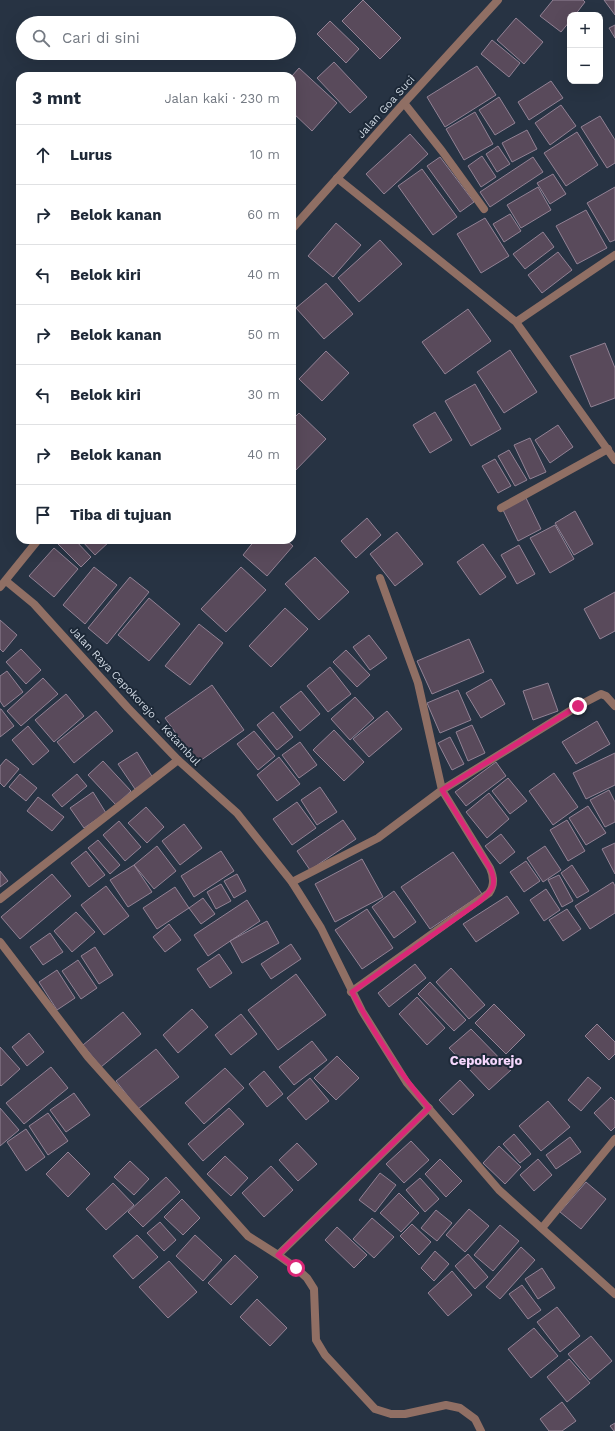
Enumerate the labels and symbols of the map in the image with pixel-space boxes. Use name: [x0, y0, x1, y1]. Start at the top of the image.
street label: Jalan Goa Suci: [355, 73, 417, 141]
street label: Jalan Raya Cepokorejo - Ketambul: [67, 624, 203, 769]
route end: [569, 697, 587, 715]
district label: Cepokorejo: [450, 1053, 522, 1068]
route start: [287, 1259, 305, 1277]

